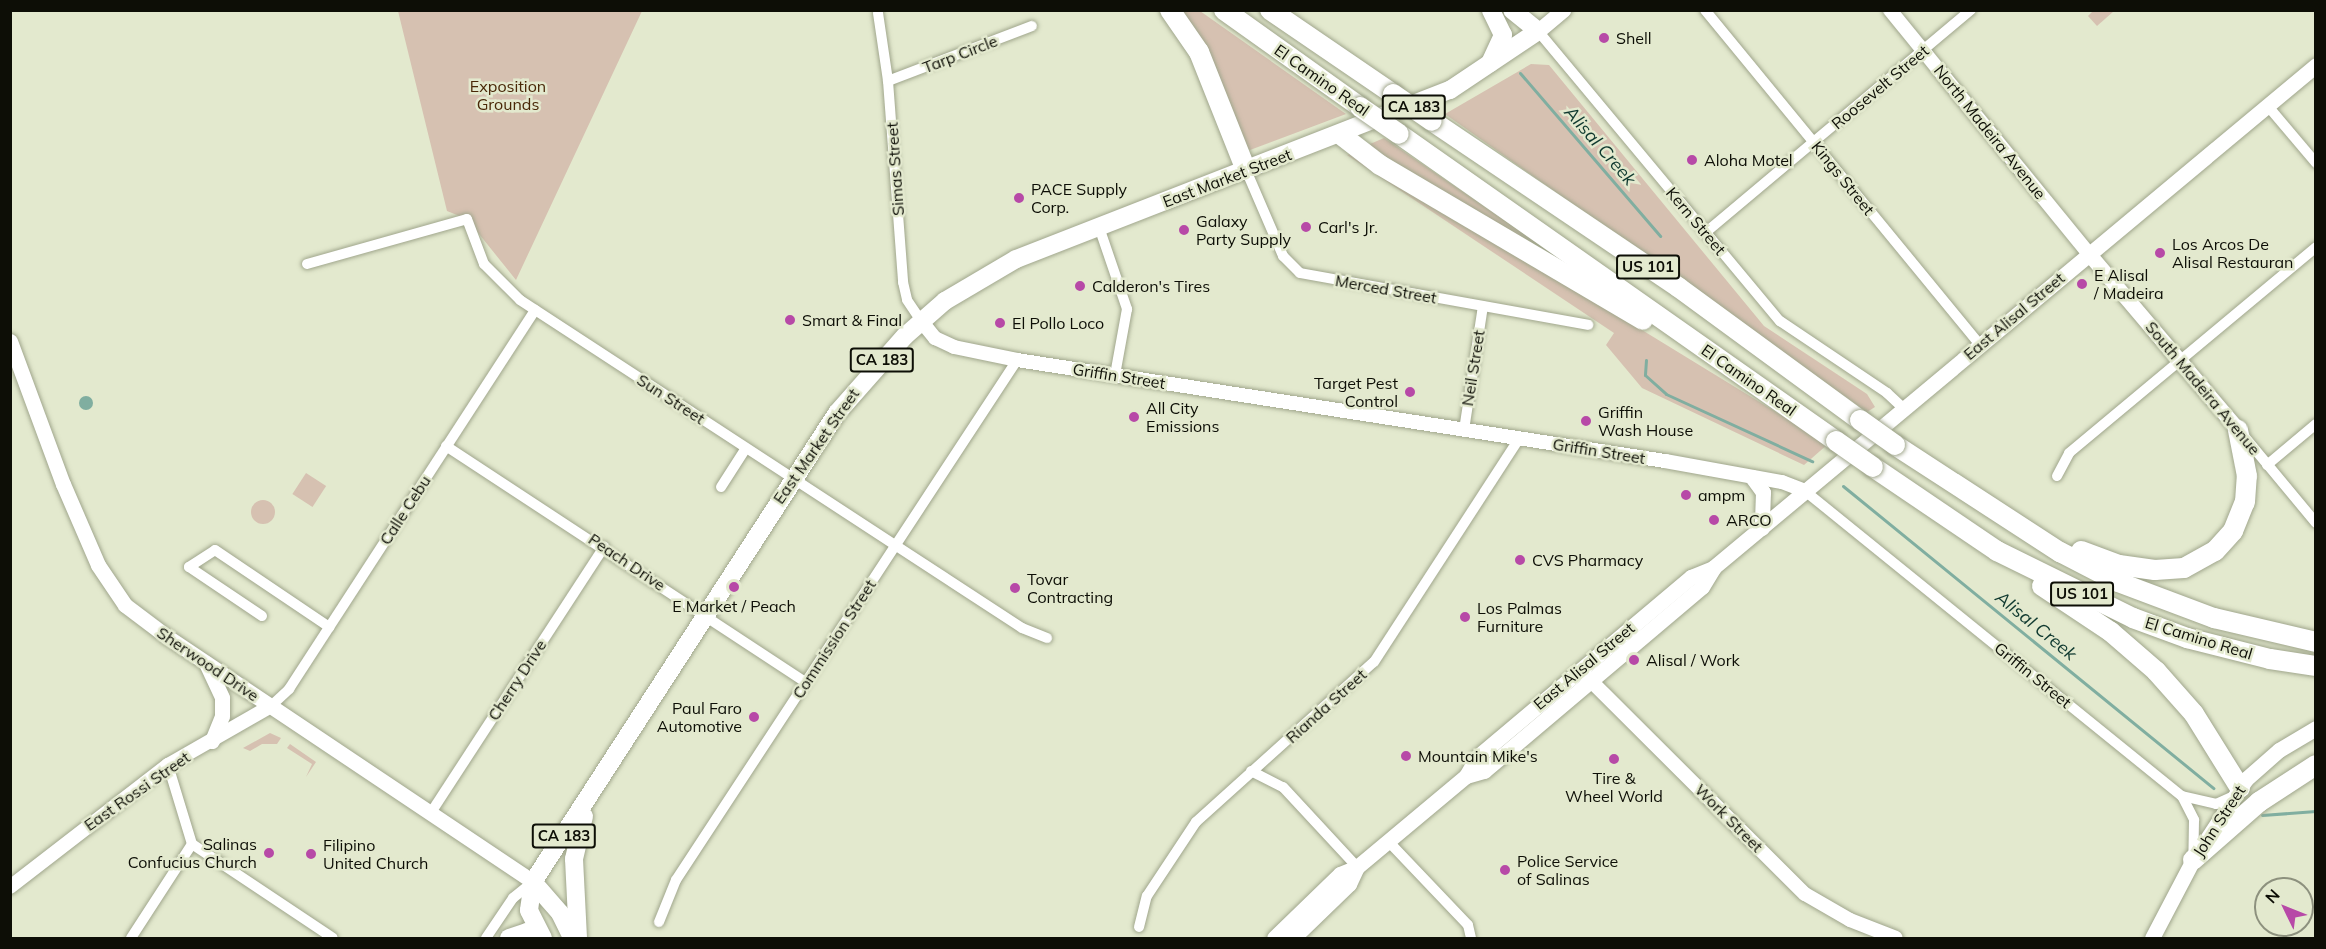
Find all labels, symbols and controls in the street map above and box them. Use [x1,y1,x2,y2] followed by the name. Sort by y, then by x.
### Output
[1616,28,1652,48] place label: Shell
[920,31,1000,77] street label: Tarp Circle
[1597,31,1611,45] marker: Shell
[1271,40,1373,120] street label: El Camino Real
[1828,41,1932,133] street label: Roosevelt Street
[1930,61,2050,203] street label: North Madeira Avenue
[470,76,546,114] park label: Exposition Grounds
[1381,95,1447,119] road number: CA 183
[1560,102,1640,190] water label: Alisal Creek
[882,122,908,216] street label: Simas Street
[1807,137,1879,219] street label: Kings Street
[1160,145,1294,211] street label: East Market Street
[1704,150,1793,170] place label: Aloha Motel
[1685,153,1699,167] marker: Aloha Motel
[1031,179,1127,217] place label: PACE Supply Corp.
[1662,183,1730,259] street label: Kern Street
[1012,191,1026,205] marker: PACE Supply Corp.
[1196,211,1291,249] place label: Galaxy Party Supply
[1318,217,1378,237] place label: Carl's Jr.
[1299,220,1313,234] marker: Carl's Jr.
[1177,223,1191,237] marker: Galaxy Party Supply
[2172,234,2293,272] place label: Los Arcos De Alisal Restauran
[2153,246,2167,260] marker: Los Arcos De Alisal Restauran
[1615,255,1681,279] road number: US 101
[2094,265,2164,303] place label: E Alisal / Madeira
[1960,268,2068,364] street label: East Alisal Street
[1334,271,1438,307] street label: Merced Street
[1092,276,1210,296] place label: Calderon's Tires
[2075,277,2089,291] marker: E Alisal / Madeira
[1073,279,1087,293] marker: Calderon's Tires
[802,310,902,330] place label: Smart & Final
[783,313,797,327] marker: Smart & Final
[1012,313,1104,333] place label: El Pollo Loco
[993,316,1007,330] marker: El Pollo Loco
[2142,317,2264,459] street label: South Madeira Avenue
[1458,329,1488,407] street label: Neil Street
[1698,340,1800,420] street label: El Camino Real
[849,348,915,372] road number: CA 183
[1071,359,1167,393] street label: Griffin Street
[633,370,709,428] street label: Sun Street
[1314,373,1398,411] place label: Target Pest Control
[769,385,863,507] street label: East Market Street
[1403,385,1417,399] marker: Target Pest Control
[1146,398,1219,436] place label: All City Emissions
[1598,402,1693,440] place label: Griffin Wash House
[1127,410,1141,424] marker: All City Emissions
[1579,414,1593,428] marker: Griffin Wash House
[1551,434,1647,468] street label: Griffin Street
[376,472,434,548] street label: Calle Cebu
[1698,485,1745,505] place label: ampm
[1679,488,1693,502] marker: ampm
[1726,510,1772,530] place label: ARCO
[1707,513,1721,527] marker: ARCO
[585,529,669,595] street label: Peach Drive
[1532,550,1643,570] place label: CVS Pharmacy
[1513,553,1527,567] marker: CVS Pharmacy
[1027,569,1113,607] place label: Tovar Contracting
[788,576,880,702] street label: Commission Street
[727,580,741,594] marker: E Market / Peach
[1008,581,1022,595] marker: Tovar Contracting
[2049,582,2115,606] road number: US 101
[1991,587,2081,665] water label: Alisal Creek
[672,596,796,616] place label: E Market / Peach
[1477,598,1562,636] place label: Los Palmas Furniture
[1458,610,1472,624] marker: Los Palmas Furniture
[2143,613,2255,663] street label: El Camino Real
[1530,618,1638,714] street label: East Alisal Street
[153,623,263,705] street label: Sherwood Drive
[484,636,550,724] street label: Cherry Drive
[1991,638,2075,712] street label: Griffin Street
[1646,650,1740,670] place label: Alisal / Work
[1627,653,1641,667] marker: Alisal / Work
[1282,665,1370,747] street label: Rianda Street
[657,698,742,736] place label: Paul Faro Automotive
[747,710,761,724] marker: Paul Faro Automotive
[1418,746,1538,766] place label: Mountain Mike's
[80,747,194,835] street label: East Rossi Street
[1399,749,1413,763] marker: Mountain Mike's
[1607,752,1621,766] marker: Tire & Wheel World
[1565,768,1663,806] place label: Tire & Wheel World
[1691,780,1767,856] street label: Work Street
[2189,782,2249,860] street label: John Street
[531,824,597,848] road number: CA 183
[128,834,257,872] place label: Salinas Confucius Church
[323,835,428,873] place label: Filipino United Church
[262,846,276,860] marker: Salinas Confucius Church
[304,847,318,861] marker: Filipino United Church
[1517,851,1618,889] place label: Police Service of Salinas
[1498,863,1512,877] marker: Police Service of Salinas
[2254,877,2314,937] north arrow
[2261,885,2284,907] text: N

